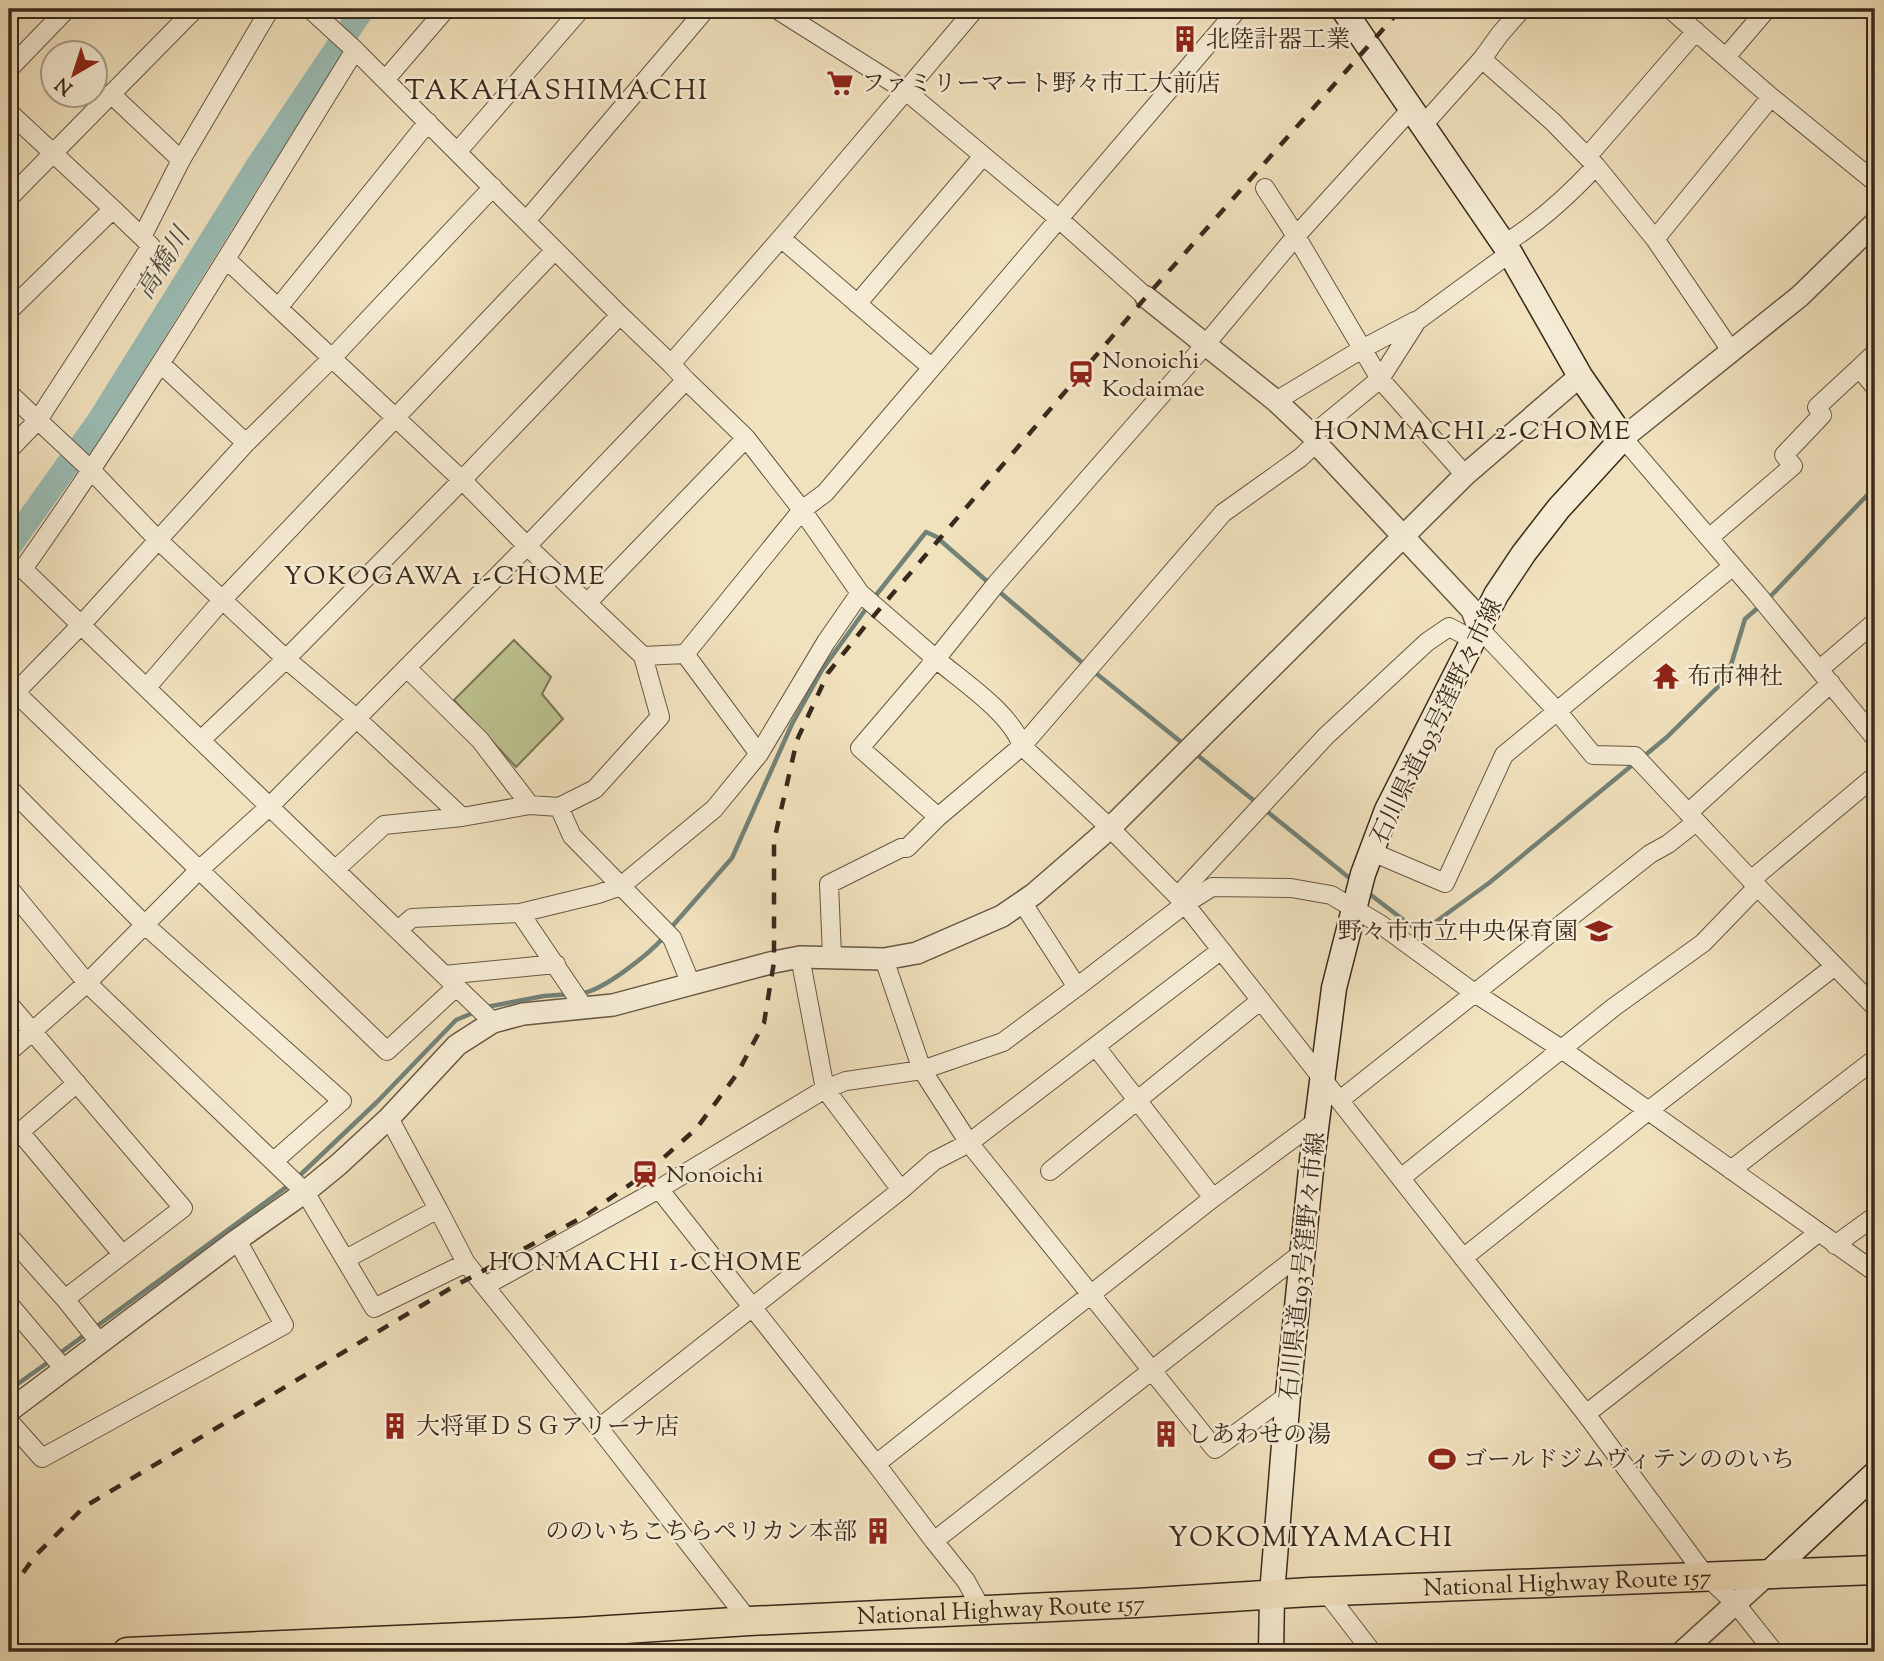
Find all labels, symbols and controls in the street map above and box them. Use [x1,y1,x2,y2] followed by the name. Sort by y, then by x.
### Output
[1170,24,1200,54] building icon: 北陸計器工業
[1206,24,1350,58] place label: 北陸計器工業
[38,38,108,108] north arrow
[825,68,855,98] supermarket icon: ファミリーマート野々市工大前店
[861,68,1221,102] place label: ファミリーマート野々市工大前店
[50,70,79,101] text: N
[405,72,709,112] district label: TAKAHASHIMACHI
[128,219,202,307] water label: 高橋川
[1102,345,1205,407] place label: Nonoichi Kodaimae
[1066,359,1096,389] station icon: Nonoichi Kodaimae
[1314,414,1632,451] district label: HONMACHI 2-CHOME
[284,559,606,596] district label: YOKOGAWA 1-CHOME
[1363,593,1512,850] street label: 石川県道193号窪野々市線
[1651,661,1681,691] temple icon: 布市神社
[1687,661,1783,695] place label: 布市神社
[1338,916,1578,950] place label: 野々市市立中央保育園
[1584,916,1614,946] school or university icon: 野々市市立中央保育園
[1273,1131,1335,1402] street label: 石川県道193号窪野々市線
[630,1159,660,1189] station icon: Nonoichi
[666,1159,764,1193] place label: Nonoichi
[489,1245,803,1282] district label: HONMACHI 1-CHOME
[380,1411,410,1441] building icon: 大将軍ＤＳＧアリーナ店
[416,1411,679,1445] place label: 大将軍ＤＳＧアリーナ店
[1151,1419,1181,1449] building icon: しあわせの湯
[1187,1419,1331,1453] place label: しあわせの湯
[1427,1444,1457,1474] sports icon: ゴールドジムヴィテンののいち
[1463,1444,1795,1478] place label: ゴールドジムヴィテンののいち
[545,1516,857,1550] place label: ののいちこちらペリカン本部
[863,1516,893,1546] building icon: ののいちこちらペリカン本部
[1168,1519,1454,1559] district label: YOKOMIYAMACHI
[1423,1561,1712,1607] street label: National Highway Route 157
[856,1588,1146,1635] street label: National Highway Route 157

